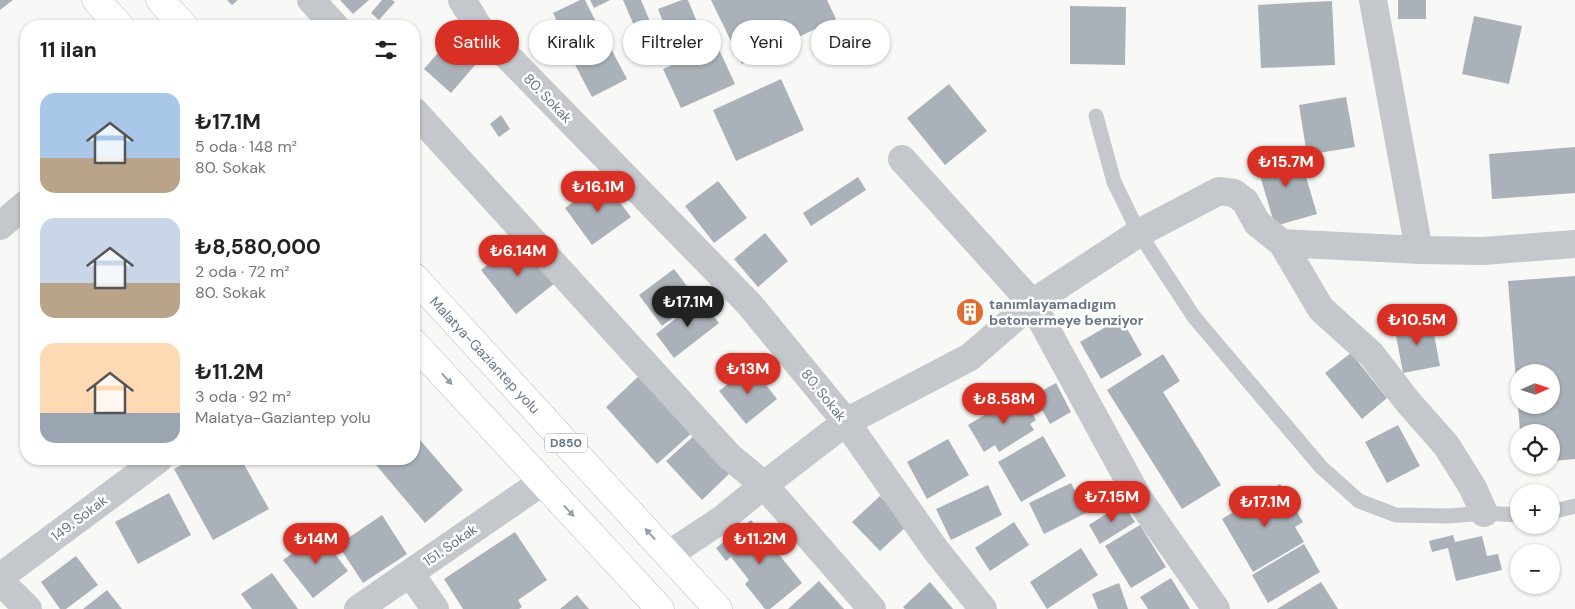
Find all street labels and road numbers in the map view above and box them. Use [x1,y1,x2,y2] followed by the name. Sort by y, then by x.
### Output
[520,69,576,127] street label: 80. Sokak
[426,293,544,417] street label: Malatya-Gaziantep yolu
[797,365,851,425] street label: 80. Sokak
[545,433,587,452] road number: D850
[47,491,111,545] street label: 149. Sokak
[419,520,481,570] street label: 151. Sokak

